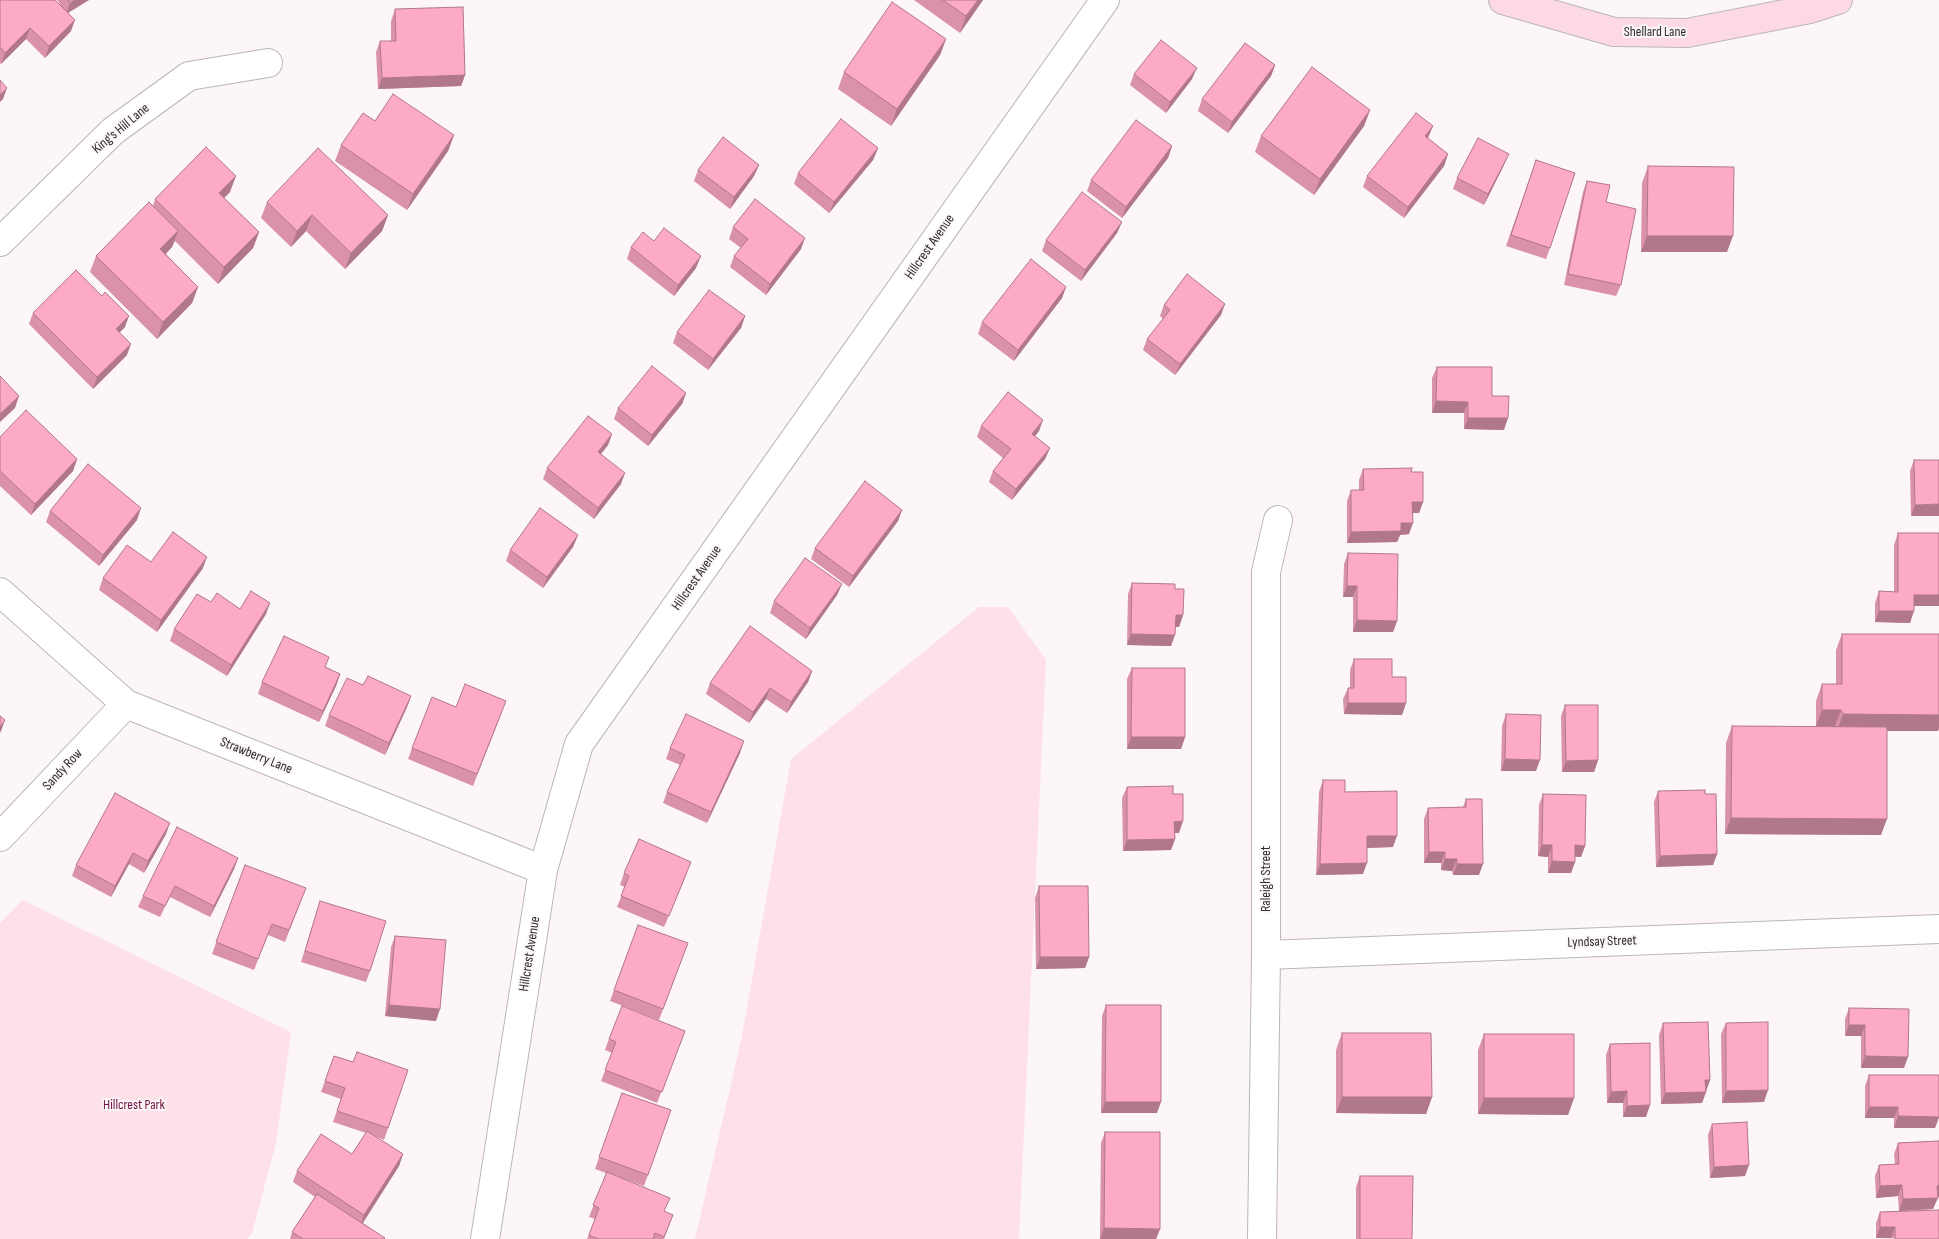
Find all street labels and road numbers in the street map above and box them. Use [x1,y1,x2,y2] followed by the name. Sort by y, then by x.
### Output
[1624,24,1686,40] street label: Shellard Lane
[89,100,153,158] street label: King's Hill Lane
[901,211,959,283] street label: Hillcrest Avenue
[668,542,726,614] street label: Hillcrest Avenue
[217,734,295,778] street label: Strawberry Lane
[40,746,86,794] street label: Sandy Row
[1258,846,1274,912] street label: Raleigh Street
[516,915,544,993] street label: Hillcrest Avenue
[1567,932,1637,952] street label: Lyndsay Street

